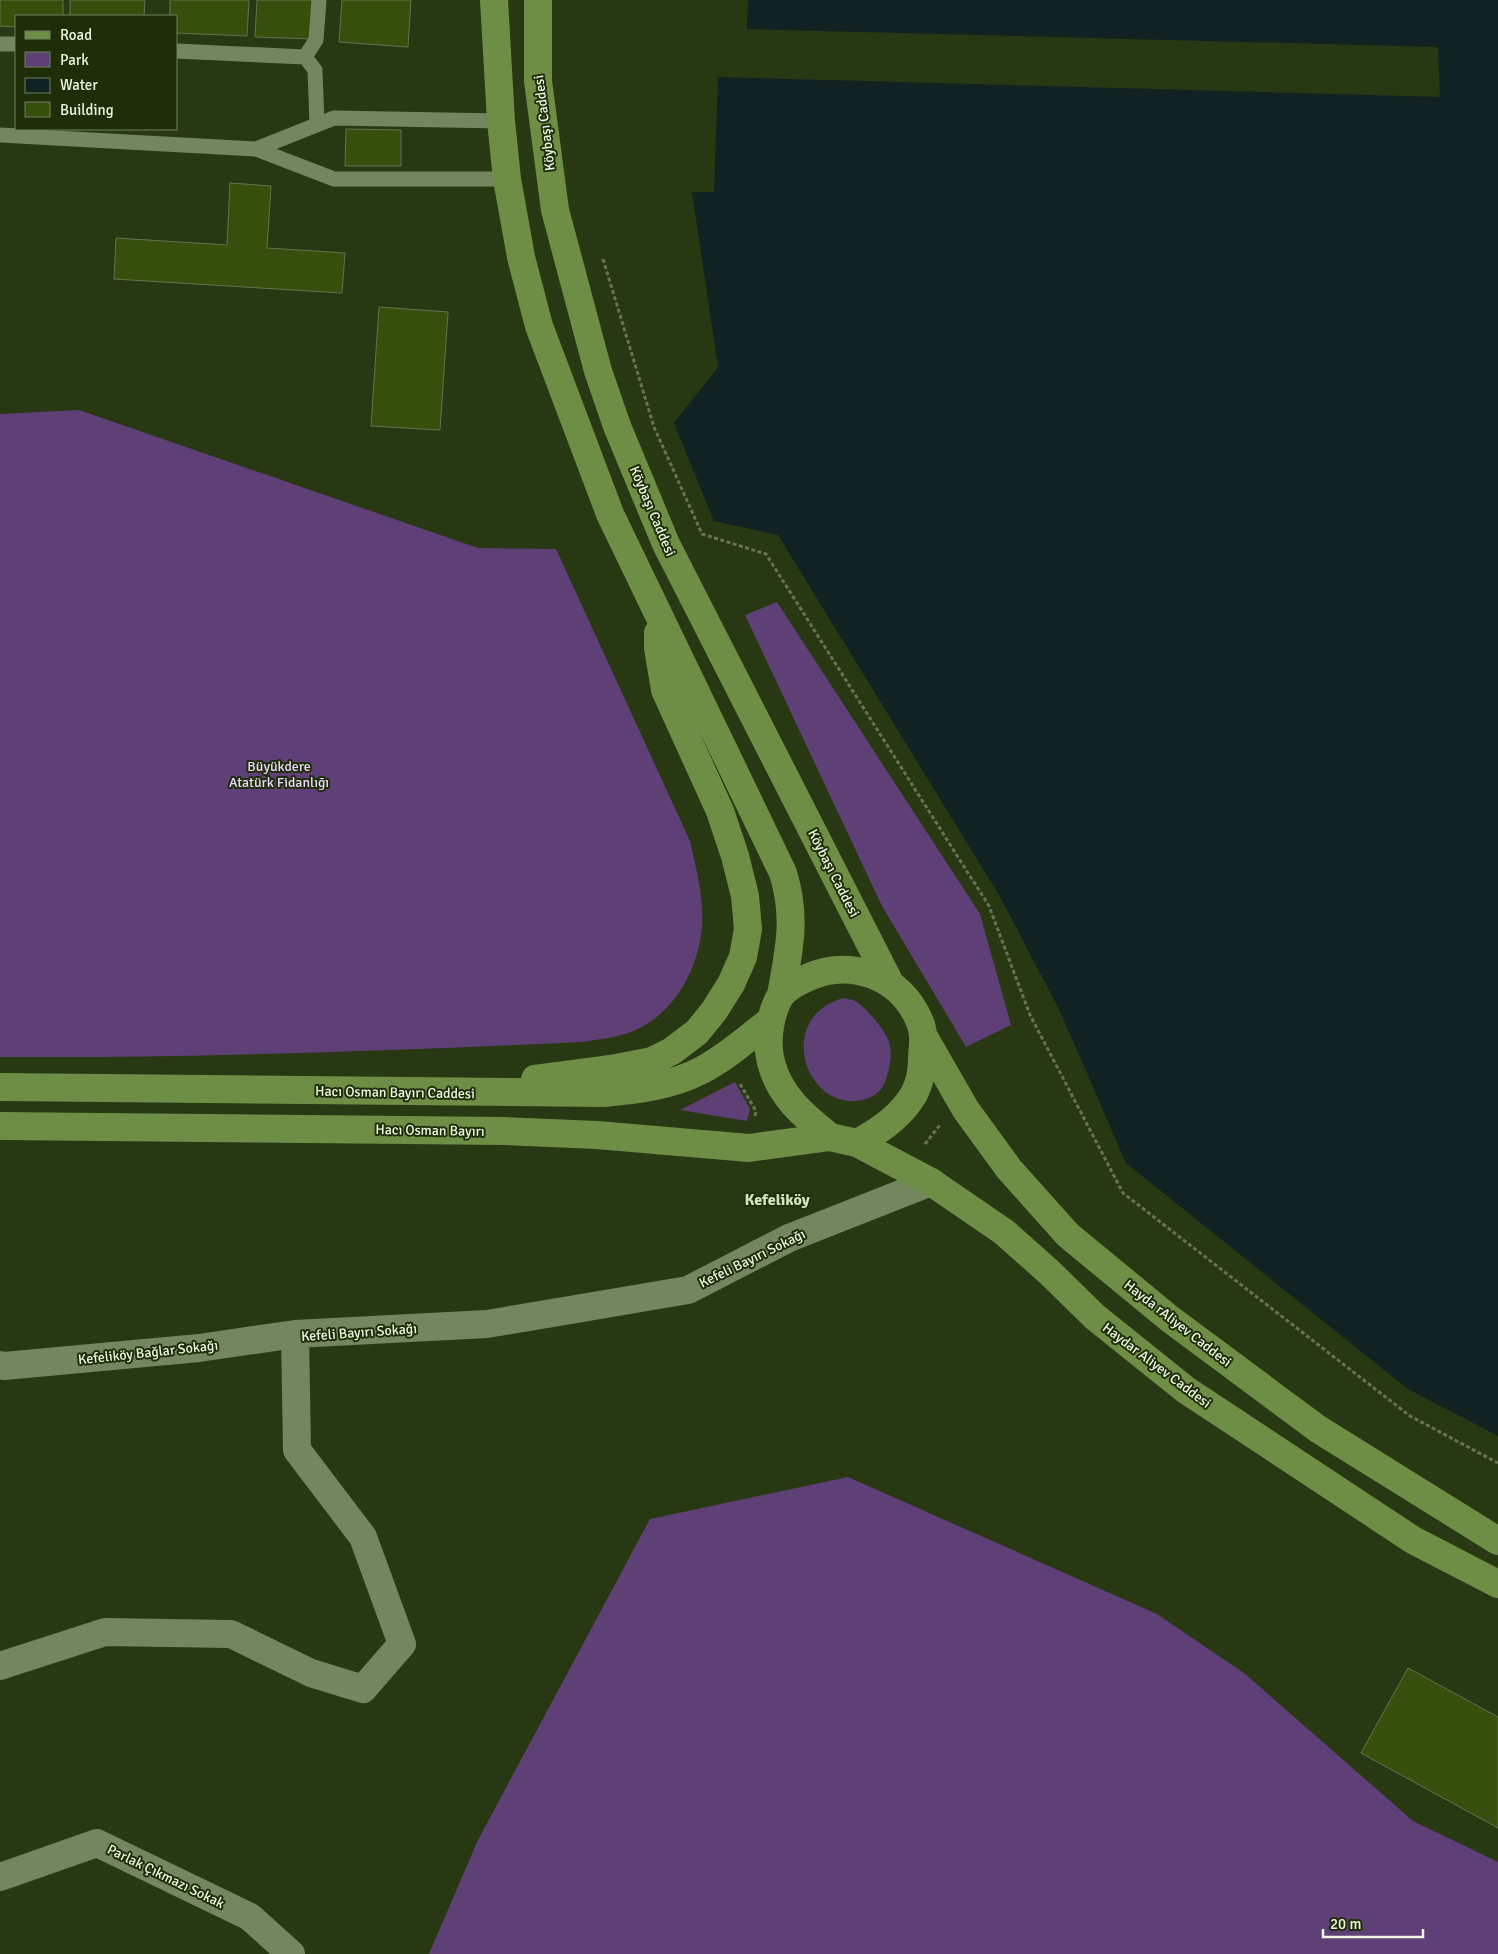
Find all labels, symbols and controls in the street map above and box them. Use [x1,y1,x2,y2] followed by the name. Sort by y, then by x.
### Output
[15,15,178,130] legend
[60,26,92,44] text: Road
[60,51,89,69] text: Park
[530,74,559,172] street label: Köybaşı Caddesi
[60,76,98,94] text: Water
[60,101,114,119] text: Building
[626,463,679,559] street label: Köybaşı Caddesi
[229,758,329,791] park label: Büyükdere Atatürk Fidanlığı
[804,826,863,920] street label: Köybaşı Caddesi
[315,1083,475,1102] street label: Hacı Osman Bayırı Caddesi
[375,1121,485,1140] street label: Hacı Osman Bayırı
[744,1190,810,1210] district label: Kefeliköy
[696,1225,808,1292] street label: Kefeli Bayırı Sokağı
[1121,1276,1235,1371] street label: Hayda rAliyev Caddesi
[1099,1319,1214,1412] street label: Haydar Aliyev Caddesi
[301,1320,418,1345] street label: Kefeli Bayırı Sokağı
[77,1337,219,1368] street label: Kefeliköy Bağlar Sokağı
[105,1841,227,1912] street label: Parlak Çıkmazı Sokak
[1323,1906,1423,1938] scale bar
[1330,1915,1361,1933] text: 20 m

